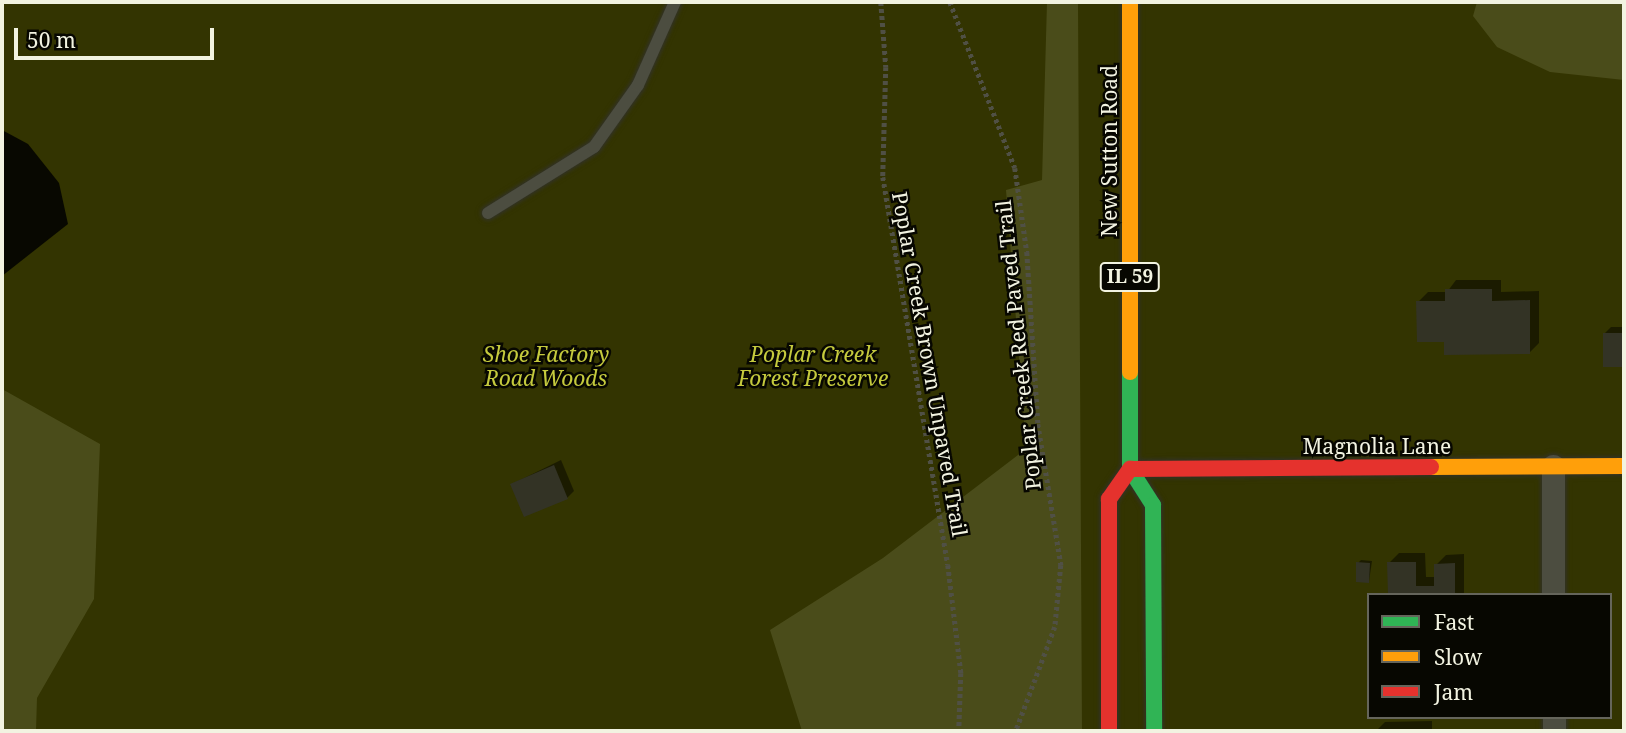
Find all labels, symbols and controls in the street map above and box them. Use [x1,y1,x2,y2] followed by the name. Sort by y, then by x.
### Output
[18,14,217,58] scale bar
[27,26,76,54] text: 50 m
[1096,65,1122,237] street label: New Sutton Road
[887,190,973,538] street label: Poplar Creek Brown Unpaved Trail
[990,199,1046,491] street label: Poplar Creek Red Paved Trail
[1098,262,1162,292] road number: IL 59
[483,341,609,391] park label: Shoe Factory Road Woods
[738,341,888,391] park label: Poplar Creek Forest Preserve
[1303,433,1451,459] street label: Magnolia Lane
[1367,593,1612,719] legend
[1434,608,1474,636] text: Fast
[1434,643,1482,671] text: Slow
[1434,678,1473,706] text: Jam

